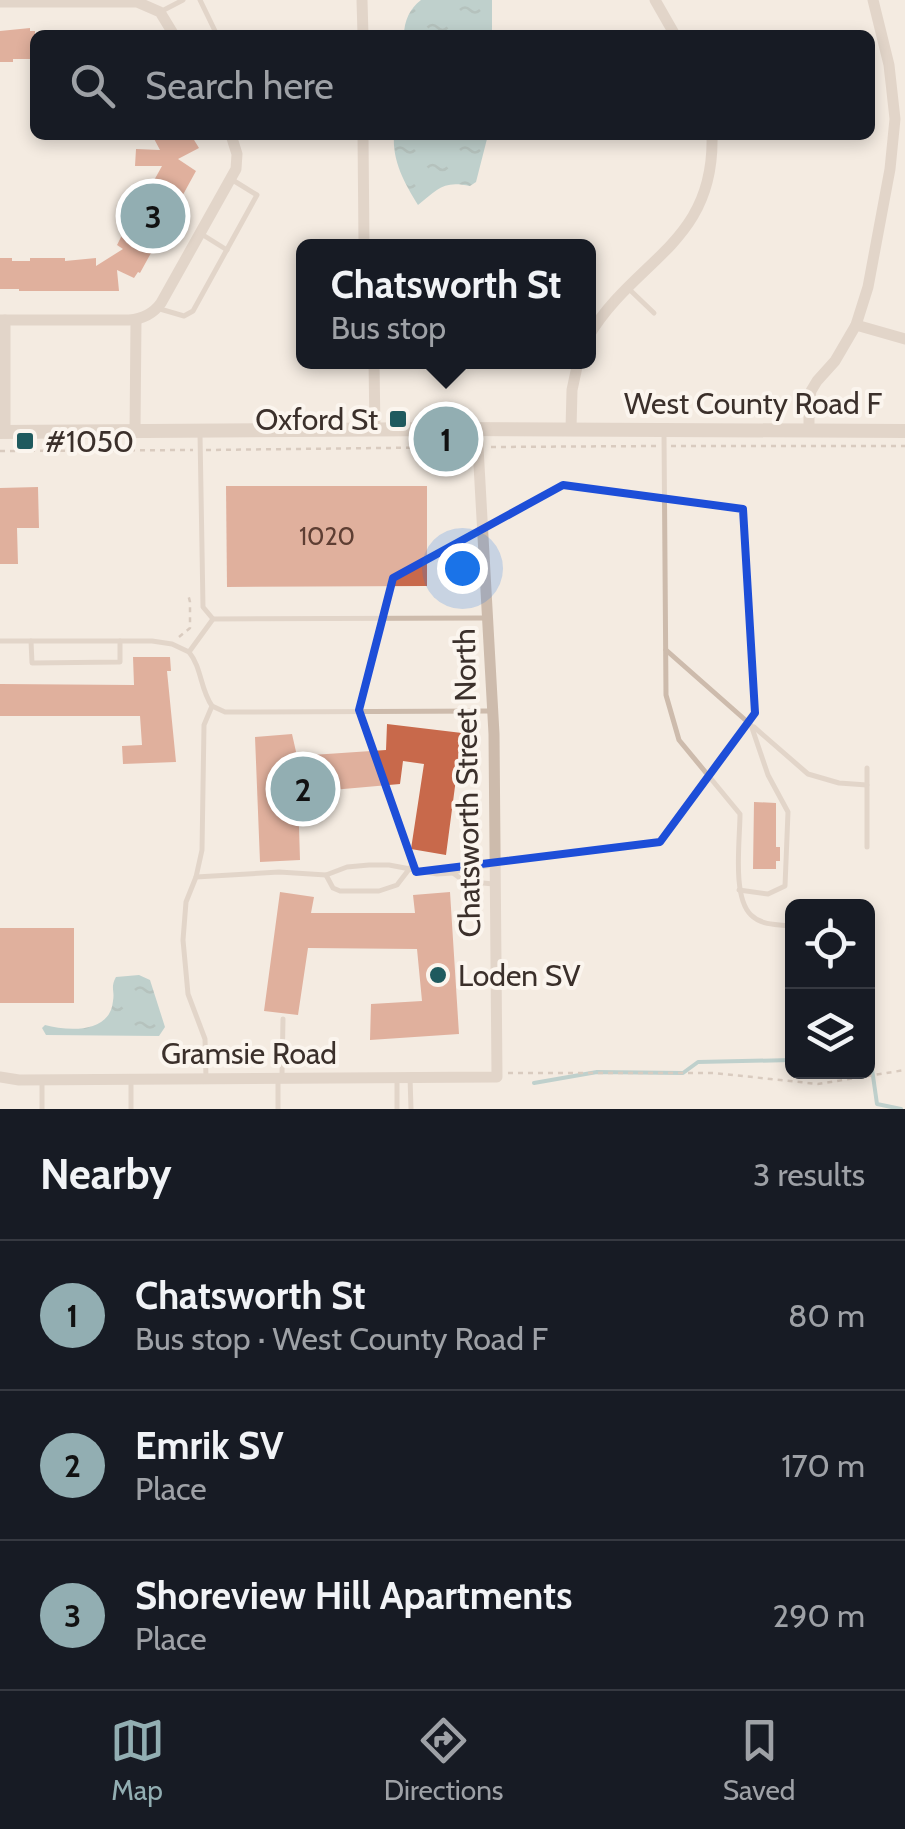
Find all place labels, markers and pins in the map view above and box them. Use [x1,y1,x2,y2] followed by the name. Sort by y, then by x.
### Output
[120,178,186,254] pin: 3
[255,401,378,438] place label: Oxford St
[414,402,478,476] pin: 1
[387,408,409,430] marker: Oxford St
[45,423,134,460] place label: #1050
[14,430,36,452] marker: #1050
[270,752,336,826] pin: 2
[458,957,581,994] place label: Loden SV
[427,964,449,986] marker: Loden SV

